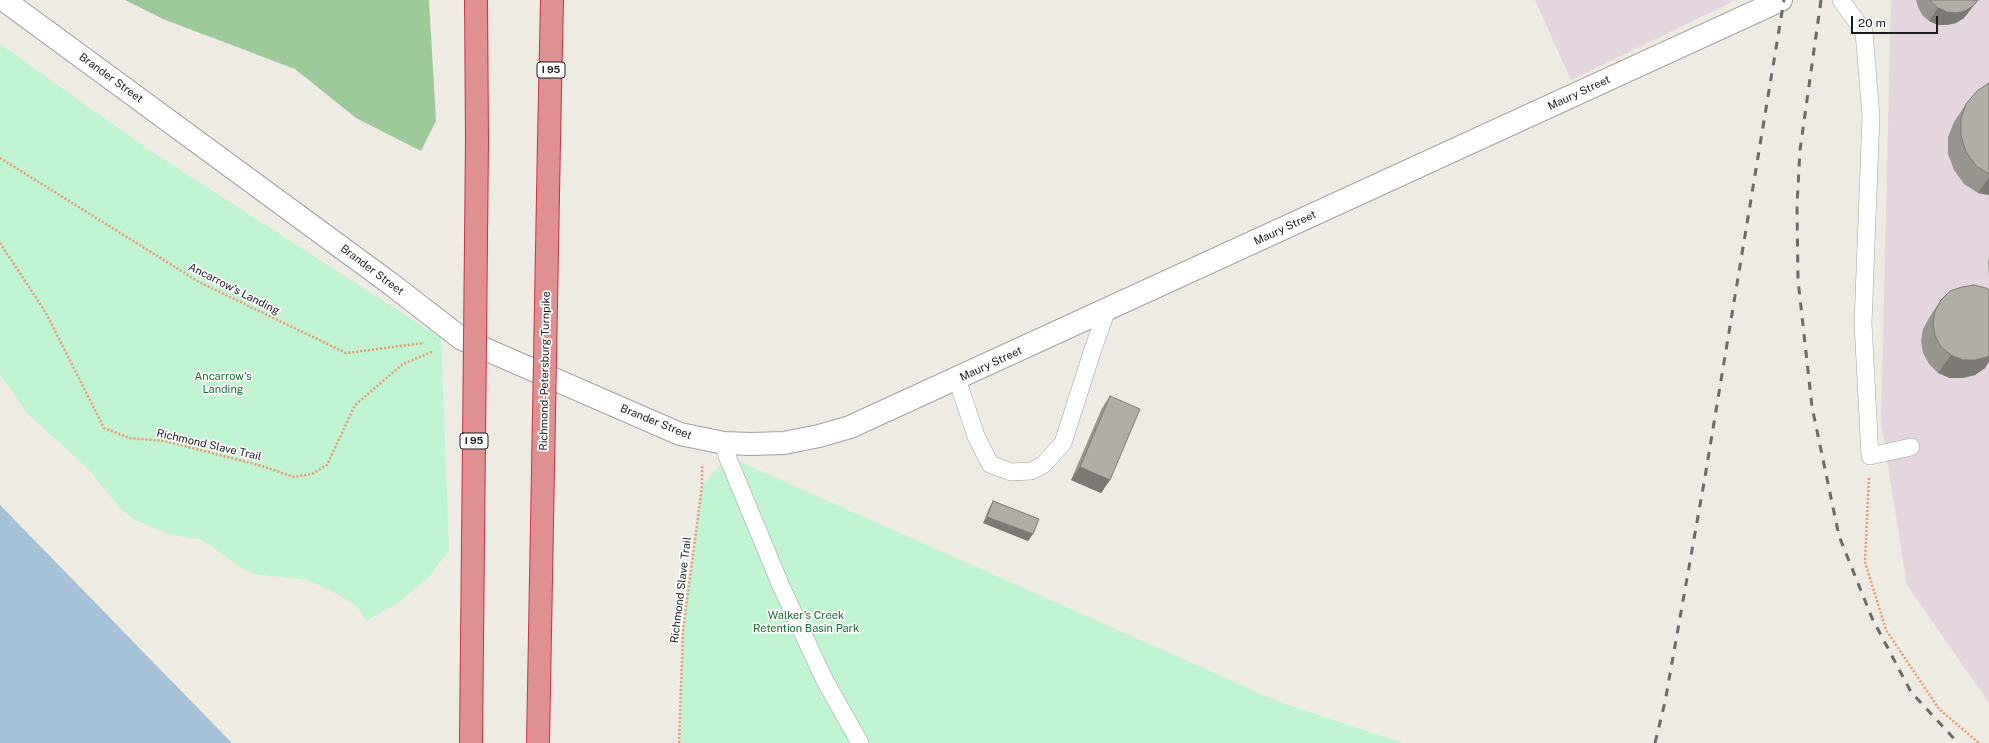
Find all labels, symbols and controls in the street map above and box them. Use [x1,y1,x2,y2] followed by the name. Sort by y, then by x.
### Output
[1853,8,1940,34] scale bar
[1858,16,1886,30] text: 20 m
[76,50,146,106] street label: Brander Street
[537,62,565,78] road number: I 95
[1546,73,1612,113] street label: Maury Street
[1252,208,1318,248] street label: Maury Street
[338,242,406,298] street label: Brander Street
[186,260,282,318] street label: Ancarrow’s Landing
[537,291,553,451] street label: Richmond-Petersburg Turnpike
[958,344,1024,384] street label: Maury Street
[195,370,251,396] park label: Ancarrow's Landing
[618,402,694,442] street label: Brander Street
[155,427,263,463] street label: Richmond Slave Trail
[460,433,488,449] road number: I 95
[668,536,694,644] street label: Richmond Slave Trail
[753,609,859,635] park label: Walker's Creek Retention Basin Park

